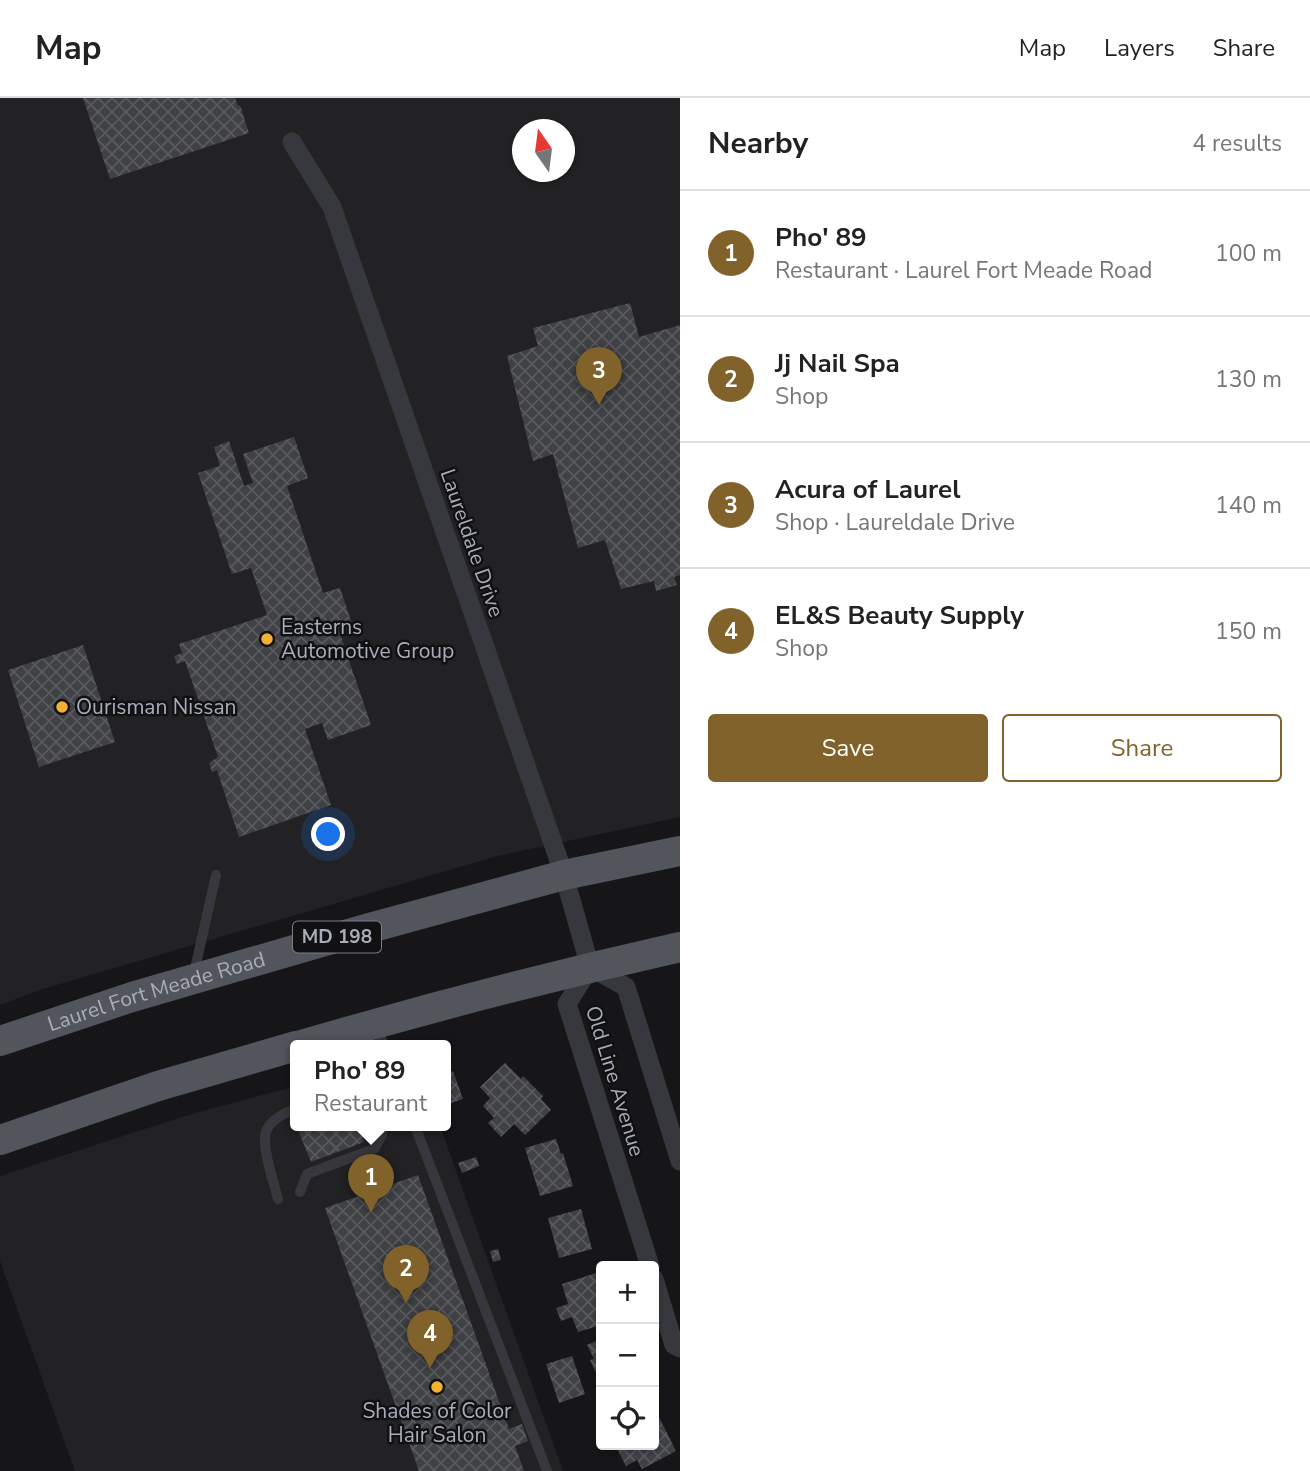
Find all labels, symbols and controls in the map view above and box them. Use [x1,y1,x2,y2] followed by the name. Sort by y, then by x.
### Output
[35,26,102,71] text: Map
[1019,32,1066,64] text: Map
[1104,32,1175,64] text: Layers
[1213,32,1275,64] text: Share
[512,119,575,182] north arrow
[708,123,808,164] text: Nearby
[1192,128,1282,159] text: 4 results
[775,220,867,255] text: Pho' 89
[724,238,738,269] text: 1
[1215,238,1282,269] text: 100 m
[775,255,1152,286] text: Restaurant · Laurel Fort Meade Road
[775,346,900,381] text: Jj Nail Spa
[576,347,622,405] pin: 3
[724,364,738,395] text: 2
[1215,364,1282,395] text: 130 m
[775,381,828,412] text: Shop
[434,465,510,621] street label: Laureldale Drive
[775,472,960,507] text: Acura of Laurel
[724,490,738,521] text: 3
[1215,490,1282,521] text: 140 m
[775,507,1015,538] text: Shop · Laureldale Drive
[775,598,1024,633] text: EL&S Beauty Supply
[281,613,454,665] place label: Easterns Automotive Group
[724,616,738,647] text: 4
[1215,616,1282,647] text: 150 m
[259,631,275,647] marker: Easterns Automotive Group
[775,633,828,664] text: Shop
[76,693,236,721] place label: Ourisman Nissan
[54,699,70,715] marker: Ourisman Nissan
[708,714,988,782] button: Save
[1002,714,1282,782] button: Share
[311,817,345,851] your location
[293,922,381,952] road number: MD 198
[44,945,268,1038] street label: Laurel Fort Meade Road
[579,1002,651,1160] street label: Old Line Avenue
[290,1040,451,1131] popup
[314,1053,406,1088] text: Pho' 89
[314,1088,427,1119] text: Restaurant
[348,1154,394,1212] pin: 1
[383,1245,429,1303] pin: 2
[596,1261,659,1450] map controls
[596,1261,659,1324] button: +
[407,1310,453,1368] pin: 4
[596,1324,659,1387] button: −
[429,1379,445,1395] marker: Shades of Color Hair Salon
[596,1387,659,1450] button: locate
[362,1397,512,1449] place label: Shades of Color Hair Salon

